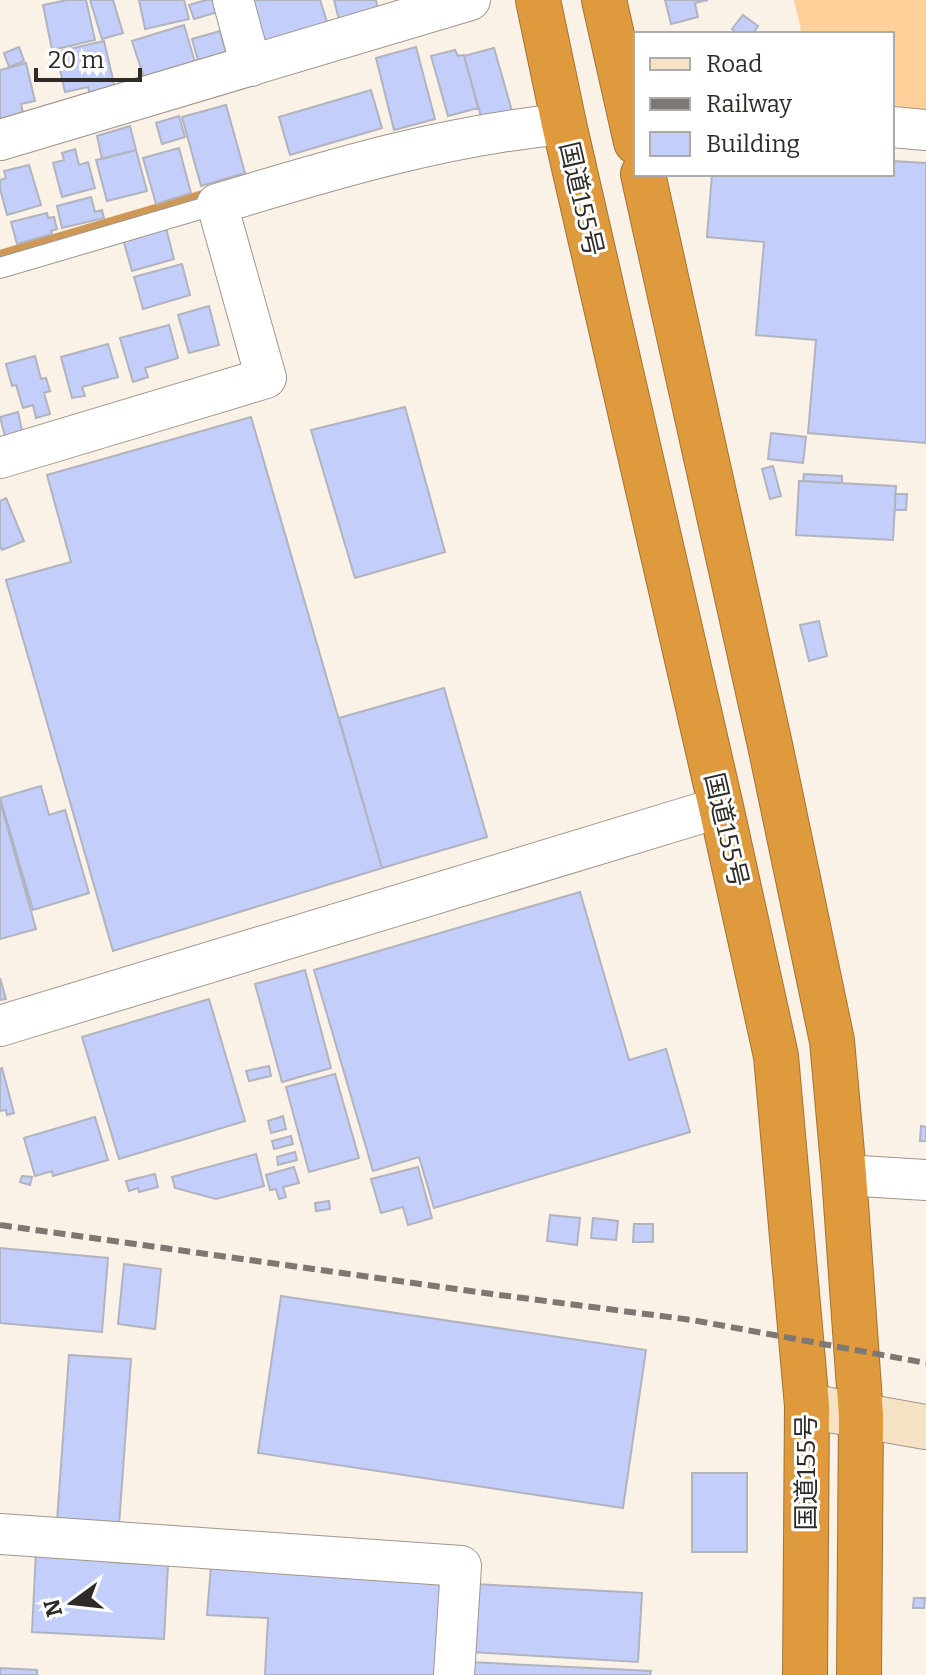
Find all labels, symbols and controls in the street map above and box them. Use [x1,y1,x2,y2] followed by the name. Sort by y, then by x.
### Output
[36,32,140,82] scale bar
[634,32,894,176] legend
[48,46,104,74] text: 20 m
[706,50,762,78] text: Road
[706,90,792,118] text: Railway
[706,130,800,158] text: Building
[553,139,609,259] street label: 国道155号
[698,770,754,890] street label: 国道155号
[791,1414,822,1530] street label: 国道155号
[32,1563,112,1643] north arrow
[38,1596,68,1620] text: N

